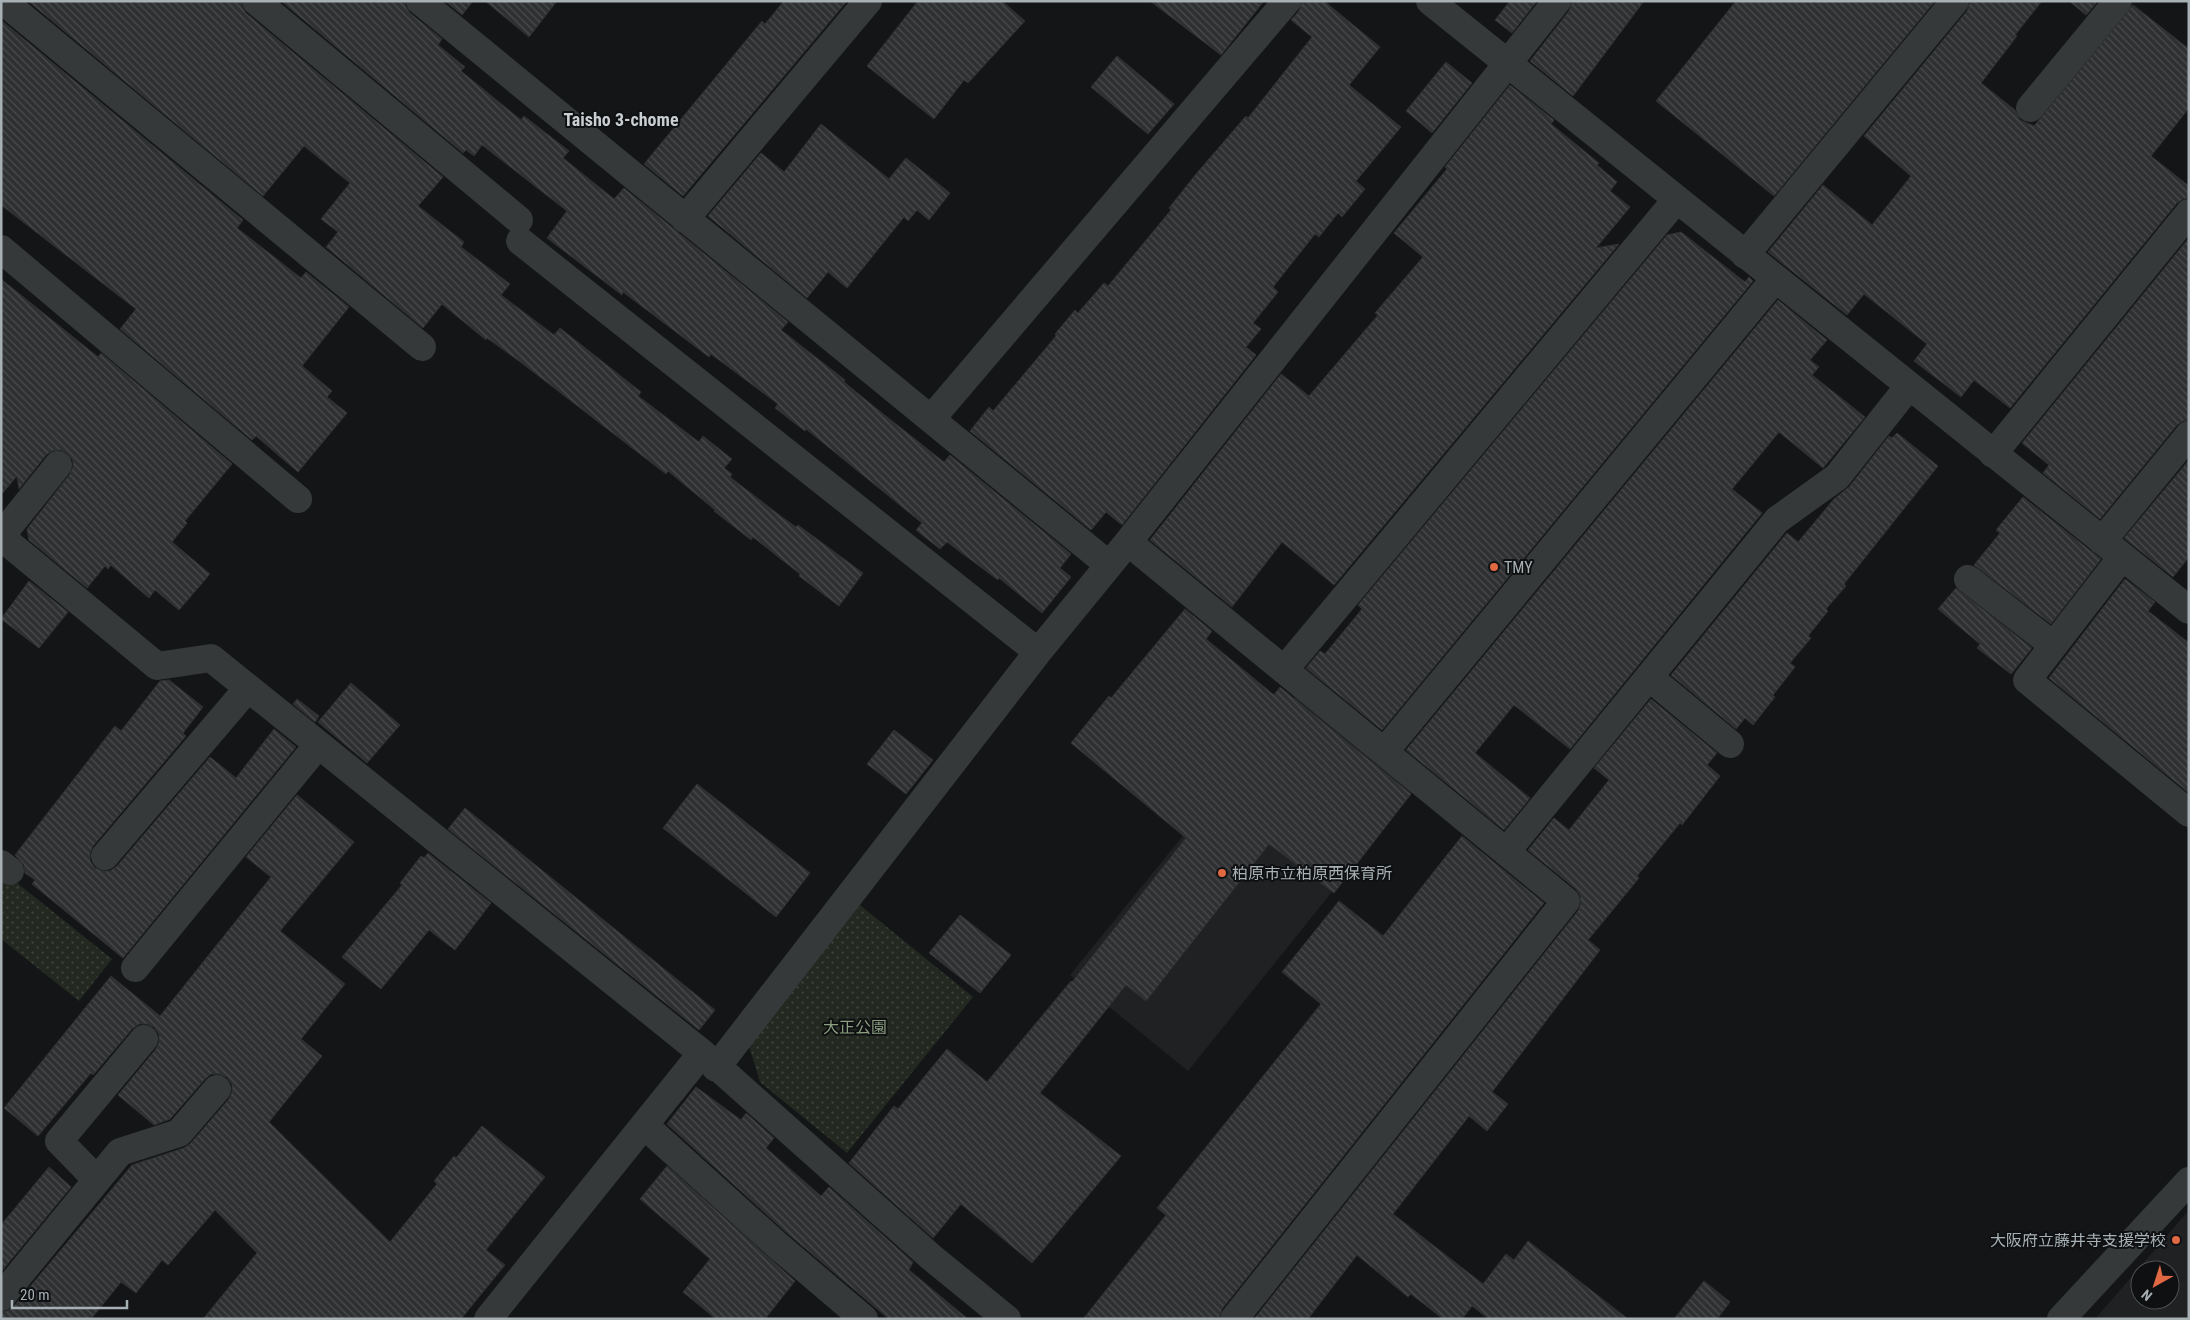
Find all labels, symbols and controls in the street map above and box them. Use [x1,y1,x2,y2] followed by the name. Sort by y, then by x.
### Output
[563,109,679,130] district label: Taisho 3-chome
[1504,558,1533,577] place label: TMY
[1488,561,1500,573] marker: TMY
[1232,864,1392,883] place label: 柏原市立柏原西保育所
[1216,867,1228,879] marker: 柏原市立柏原西保育所
[823,1018,887,1037] park label: 大正公園
[1990,1231,2166,1250] place label: 大阪府立藤井寺支援学校
[2170,1234,2182,1246] marker: 大阪府立藤井寺支援学校
[2130,1260,2180,1310] north arrow
[12,1278,128,1310] scale bar
[20,1286,50,1304] text: 20 m
[2138,1286,2155,1304] text: N

